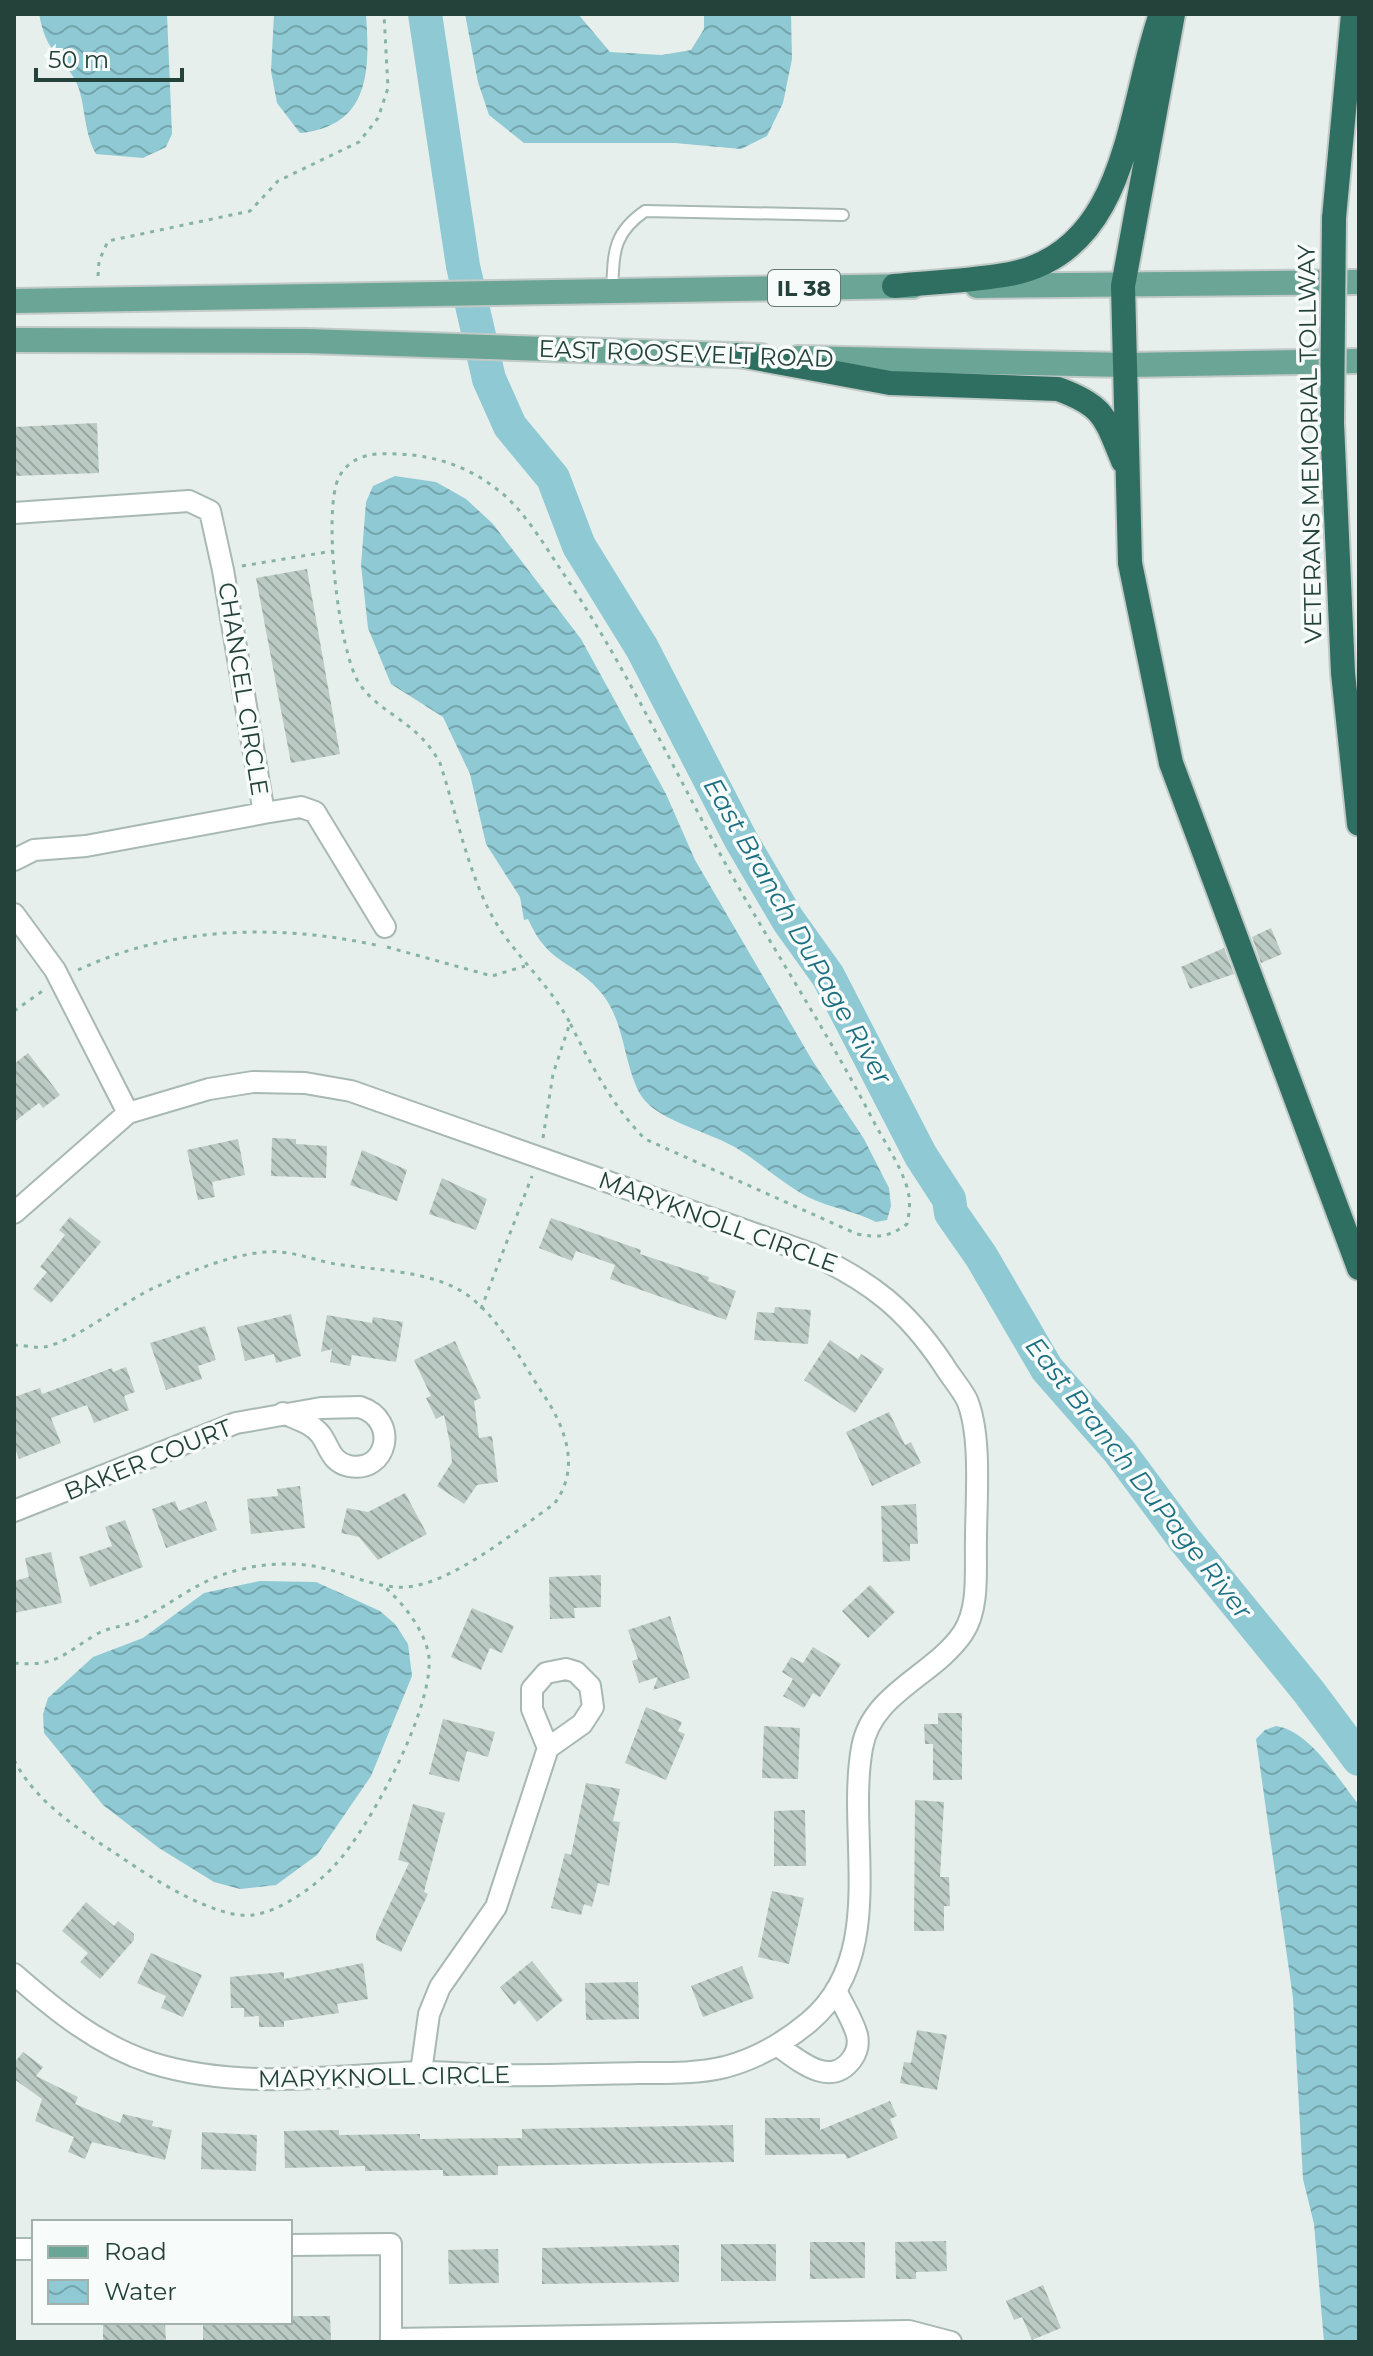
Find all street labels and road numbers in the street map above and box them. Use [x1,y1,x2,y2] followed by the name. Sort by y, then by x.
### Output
[1292,243,1327,644] street label: VETERANS MEMORIAL TOLLWAY
[768,270,840,306] road number: IL 38
[538,334,834,373] street label: EAST ROOSEVELT ROAD
[212,580,275,798] street label: CHANCEL CIRCLE
[595,1165,842,1278] street label: MARYKNOLL CIRCLE
[60,1413,236,1506] street label: BAKER COURT
[258,2060,510,2093] street label: MARYKNOLL CIRCLE

